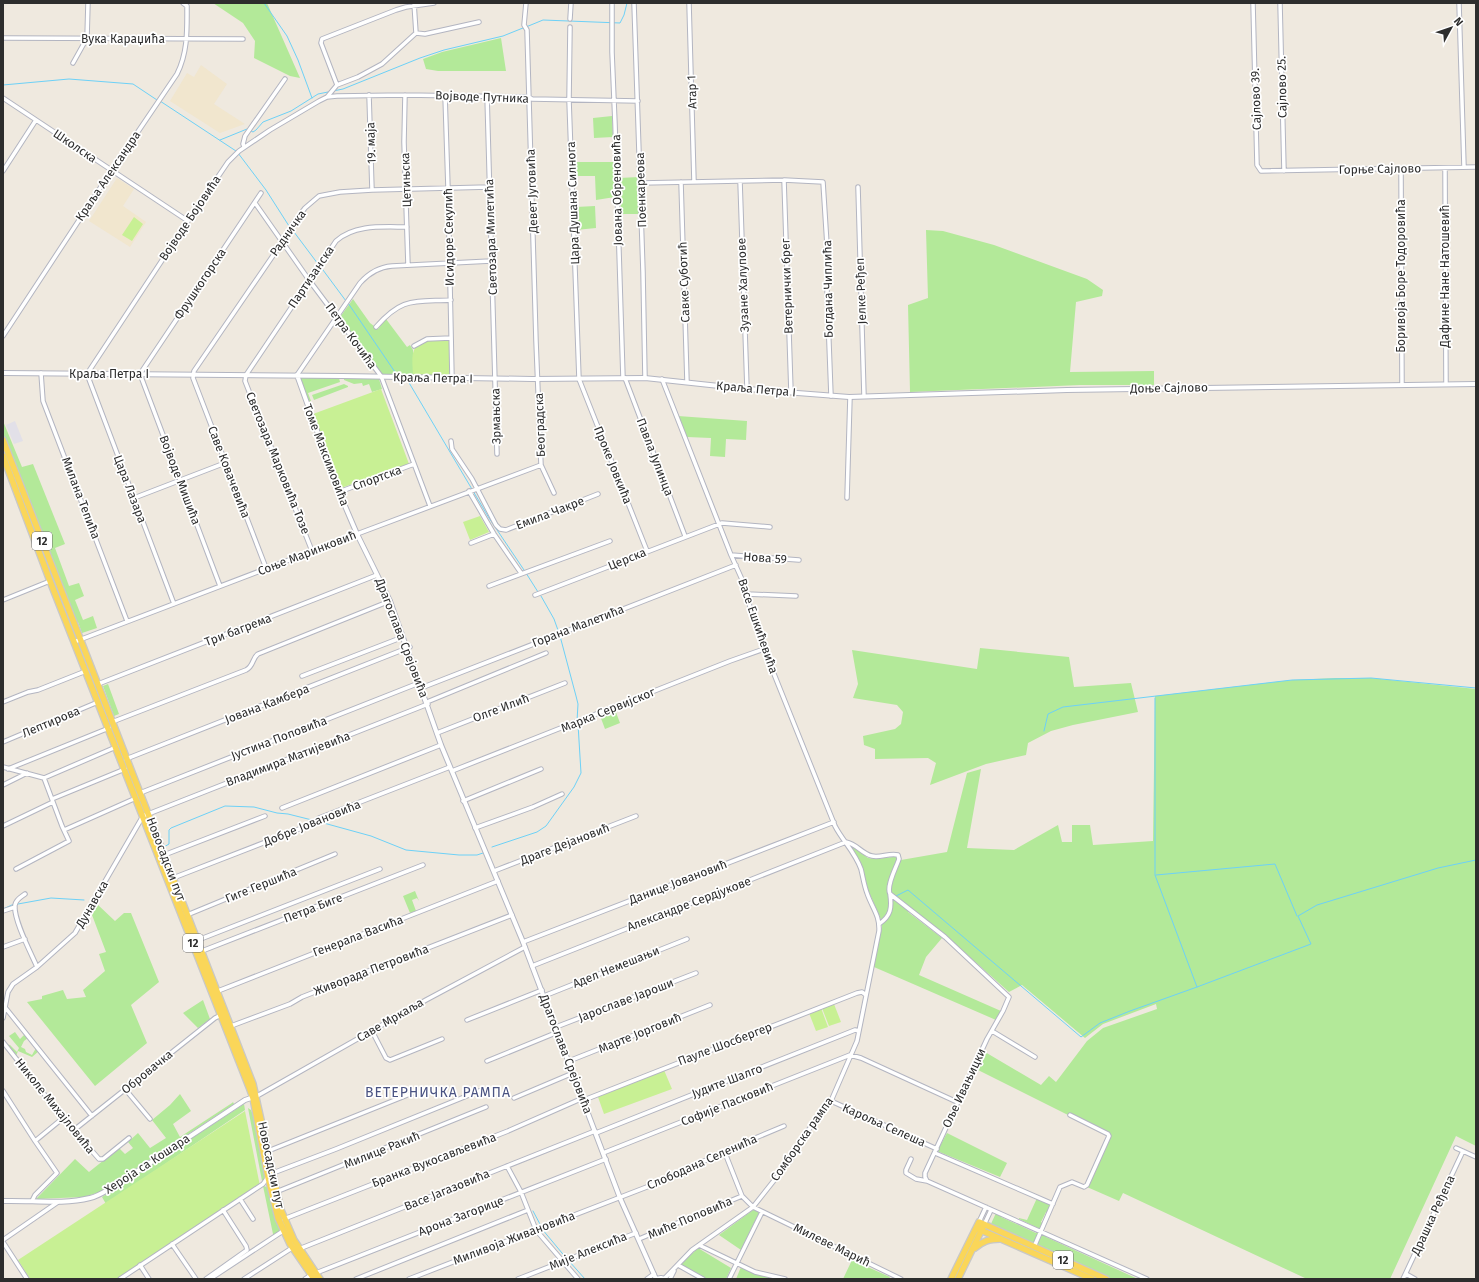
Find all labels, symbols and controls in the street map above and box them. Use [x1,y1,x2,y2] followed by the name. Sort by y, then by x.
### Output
[1431,8,1471,48] north arrow
[1451,15,1466,29] text: N
[81,32,165,46] street label: Вука Караџића
[1274,56,1290,118] street label: Сајлово 25.
[1248,68,1264,130] street label: Сајлово 39.
[684,75,700,109] street label: Атар 1
[435,88,529,106] street label: Војводе Путника
[363,122,379,164] street label: 19. маја
[51,126,99,166] street label: Школска
[73,128,143,224] street label: Краља Александра
[609,134,625,246] street label: Јована Обреновића
[564,141,582,265] street label: Цара Душана Силнога
[524,149,541,234] street label: Девет Југовића
[398,152,414,208] street label: Цетињска
[633,152,649,228] street label: Поенкареова
[1339,161,1421,177] street label: Горње Сајлово
[156,173,224,263] street label: Војводе Бојовића
[482,179,500,295] street label: Светозара Милетића
[441,188,457,286] street label: Исидоре Секулић
[1394,199,1408,353] street label: Боривоја Боре Тодоровића
[1438,205,1452,348] street label: Дафине Нане Натошевић
[267,207,309,259] street label: Радничка
[778,237,796,334] street label: Ветернички брег
[734,238,752,332] street label: Зузане Халупове
[820,240,836,338] street label: Богдана Чиплића
[676,241,692,323] street label: Савке Суботић
[285,243,337,311] street label: Партизанска
[171,246,229,322] street label: Фрушкогорска
[853,257,869,325] street label: Јелке Ређеп
[322,300,380,372] street label: Петра Кочића
[69,367,149,381] street label: Краља Петра I
[393,370,473,386] street label: Краља Петра I
[716,379,796,399] street label: Краља Петра I
[1129,380,1208,396] street label: Доње Сајлово
[489,388,503,444] street label: Зрмањска
[243,390,313,536] street label: Светозара Марковића Тозе
[532,393,548,457] street label: Београдска
[300,402,352,508] street label: Томе Максимовића
[634,416,676,498] street label: Павла Јулинца
[205,424,253,520] street label: Саве Ковачевића
[591,424,635,506] street label: Проке Јовкића
[157,433,203,527] street label: Војводе Мишића
[111,453,149,525] street label: Цара Лазара
[59,455,103,541] street label: Милана Тепића
[351,463,403,493] street label: Спортска
[514,494,586,532] street label: Емила Чакре
[256,528,358,578] street label: Соње Маринковић
[32,532,52,550] road number: 12
[606,545,648,573] street label: Церска
[743,549,787,567] street label: Нова 59
[372,575,431,700] street label: Драгослава Срејовића
[735,577,781,675] street label: Васе Ешкићевића
[530,602,626,650] street label: Горана Малетића
[203,611,273,649] street label: Три багрема
[223,681,311,727] street label: Јована Камбера
[559,684,658,735] street label: Марка Сервијског
[471,691,531,725] street label: Олге Илић
[20,704,82,740] street label: Лептирова
[229,713,329,763] street label: Јустина Поповића
[224,729,352,789] street label: Владимира Матијевића
[260,797,363,849] street label: Добре Јовановића
[144,815,189,903] street label: Новосадски пут
[517,821,612,868] street label: Драге Дејановић
[626,857,729,908] street label: Данице Јовановић
[223,864,299,906] street label: Гиге Гершића
[625,874,753,934] street label: Александре Сердјукове
[72,878,111,931] street label: Дунавска
[282,890,344,926] street label: Петра Биге
[311,912,405,960] street label: Генерала Васића
[183,934,203,952] road number: 12
[311,942,431,998] street label: Живорада Петровића
[571,943,661,991] street label: Адел Немешањи
[576,975,676,1025] street label: Јарославе Јароши
[536,991,595,1116] street label: Драгослава Срејовића
[354,995,426,1045] street label: Саве Мркаља
[596,1010,684,1056] street label: Марте Јорговић
[676,1020,774,1068] street label: Пауле Шосбергер
[939,1046,989,1130] street label: Оље Ивањицки
[119,1047,175,1097] street label: Обровачка
[12,1056,98,1156] street label: Николе Михајловића
[690,1061,764,1101] street label: Јудите Шалго
[679,1079,775,1129] street label: Софије Пасковић
[365,1084,511,1101] district label: ВЕТЕРНИЧКА РАМПА
[768,1094,836,1184] street label: Сомборска рампа
[840,1100,928,1150] street label: Кароља Селеша
[255,1120,287,1210] street label: Новосадски пут
[342,1128,422,1172] street label: Милице Ракић
[370,1130,498,1190] street label: Бранка Вукосављевића
[102,1131,192,1197] street label: Хероја са Кошара
[645,1131,759,1193] street label: Слободана Селенића
[402,1166,492,1214] street label: Васе Јагазовића
[1408,1173,1458,1258] street label: Драшка Ређепа
[416,1193,506,1239] street label: Арона Загорице
[646,1194,734,1242] street label: Миће Поповића
[451,1208,577,1268] street label: Миливоја Живановића
[791,1220,873,1270] street label: Милеве Марић
[547,1229,629,1273] street label: Мије Алексића
[1053,1251,1073,1269] road number: 12

